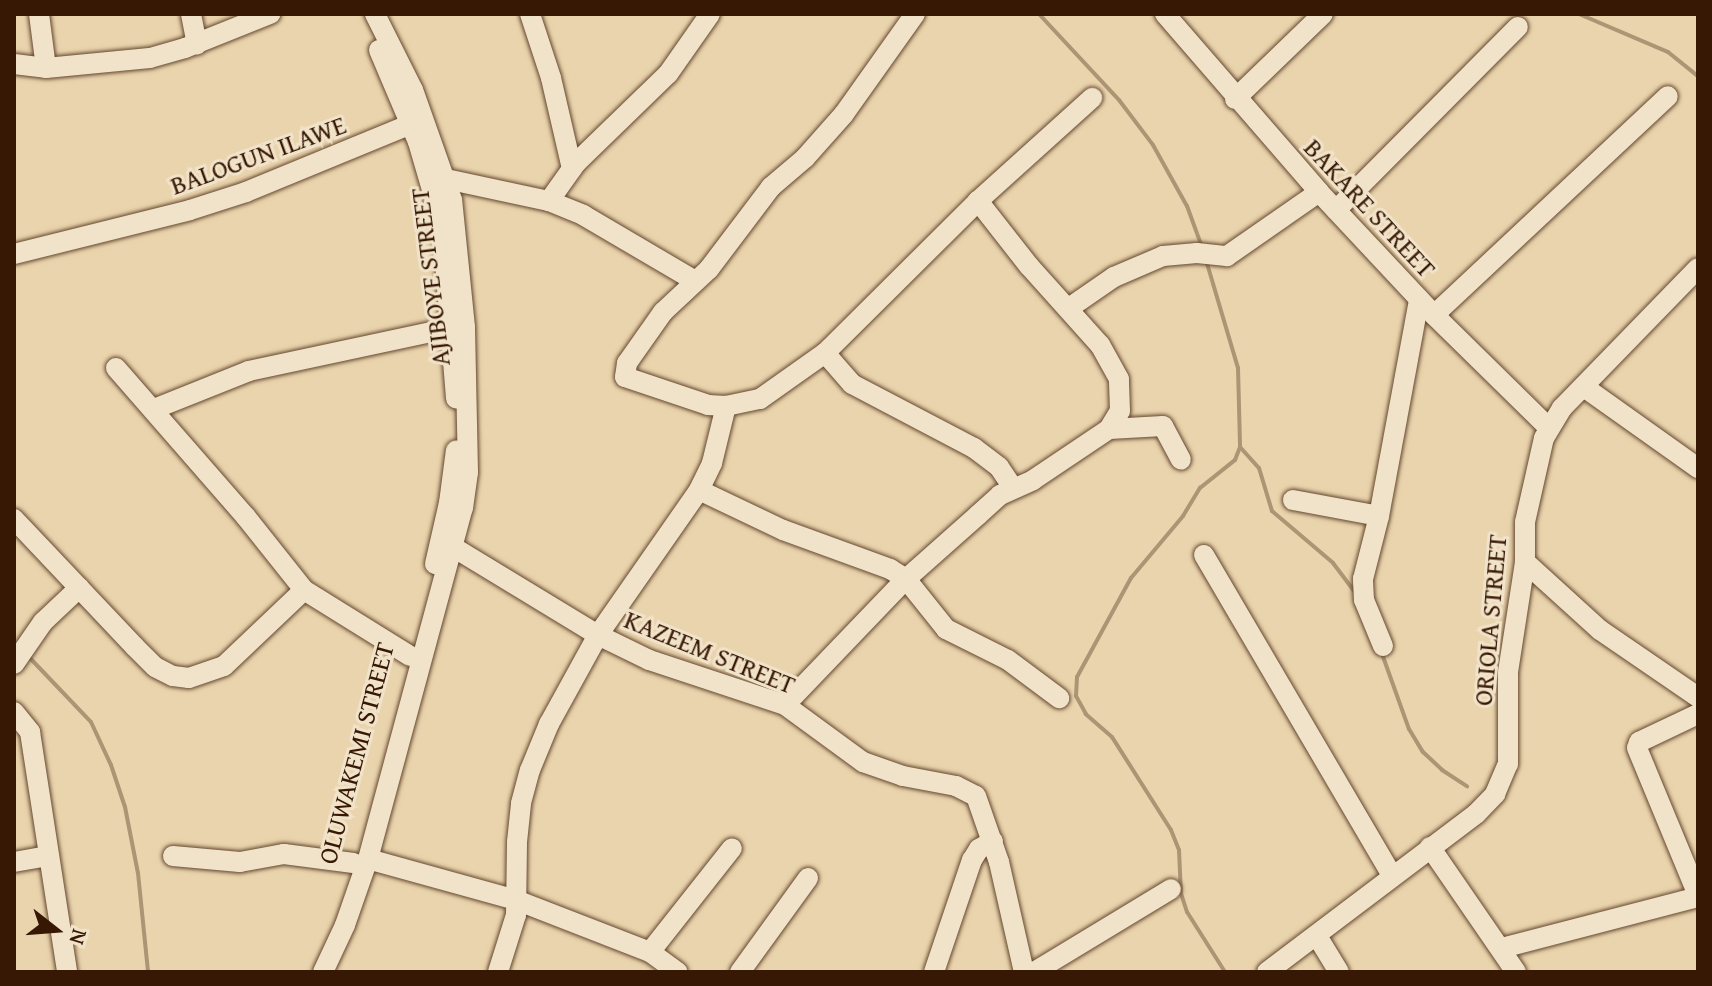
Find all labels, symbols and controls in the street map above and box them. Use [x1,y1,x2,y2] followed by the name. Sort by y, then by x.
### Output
[166,109,350,201] street label: BALOGUN ILAWE
[1298,132,1442,284] street label: BAKARE STREET
[404,186,456,368] street label: AJIBOYE STREET
[1467,533,1513,707] street label: ORIOLA STREET
[620,604,800,700] street label: KAZEEM STREET
[311,639,401,867] street label: OLUWAKEMI STREET
[16,890,96,970] north arrow
[61,925,96,949] text: N

